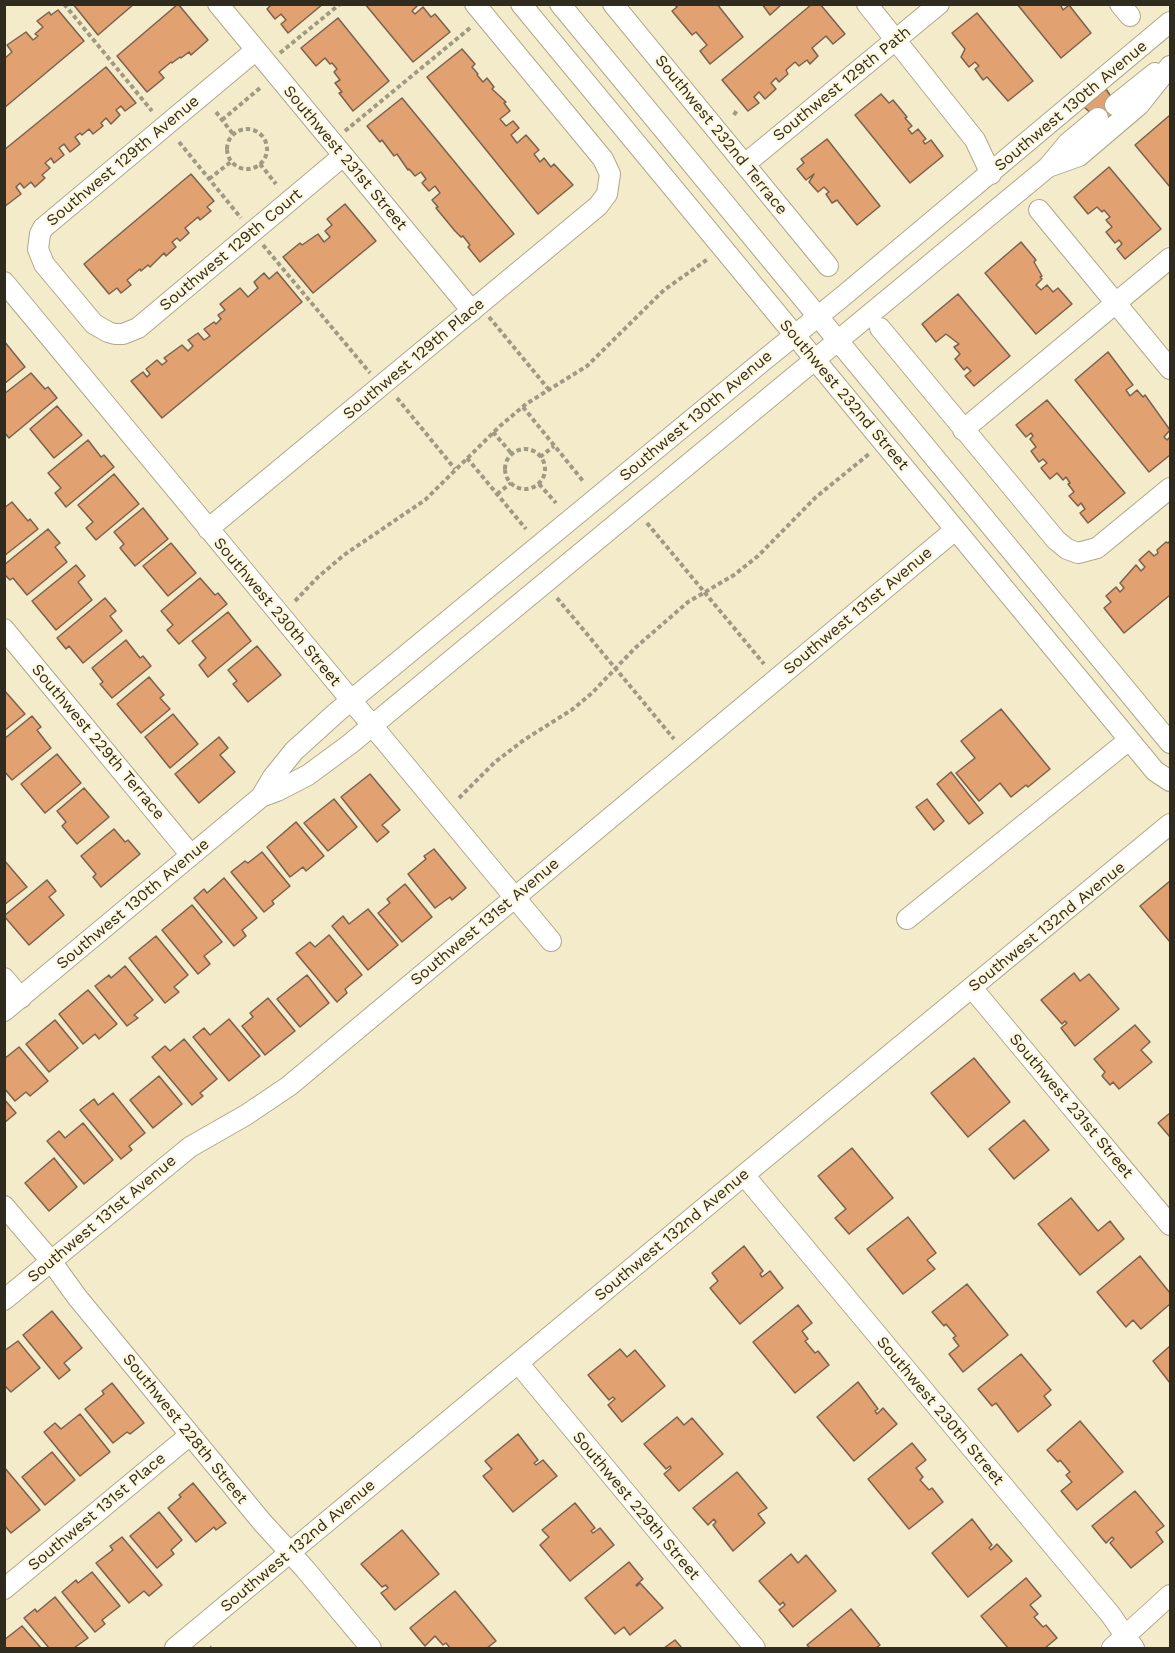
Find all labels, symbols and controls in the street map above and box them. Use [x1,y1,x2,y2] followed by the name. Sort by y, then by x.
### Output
[769,22,915,146] street label: Southwest 129th Path
[991,37,1151,175] street label: Southwest 130th Avenue
[651,51,791,219] street label: Southwest 232nd Terrace
[279,82,411,234] street label: Southwest 231st Street
[43,92,203,230] street label: Southwest 129th Avenue
[156,185,306,315] street label: Southwest 129th Court
[339,294,489,424] street label: Southwest 129th Place
[775,316,913,474] street label: Southwest 232nd Street
[616,347,776,485] street label: Southwest 130th Avenue
[209,534,345,690] street label: Southwest 230th Street
[780,543,936,679] street label: Southwest 131st Avenue
[27,660,169,824] street label: Southwest 229th Terrace
[53,835,213,973] street label: Southwest 130th Avenue
[407,854,563,990] street label: Southwest 131st Avenue
[965,858,1129,996] street label: Southwest 132nd Avenue
[1005,1030,1137,1182] street label: Southwest 231st Street
[24,1151,180,1287] street label: Southwest 131st Avenue
[591,1165,753,1305] street label: Southwest 132nd Avenue
[872,1333,1008,1489] street label: Southwest 230th Street
[118,1350,252,1508] street label: Southwest 228th Street
[568,1428,704,1584] street label: Southwest 229th Street
[24,1449,170,1575] street label: Southwest 131st Place
[217,1476,379,1616] street label: Southwest 132nd Avenue

